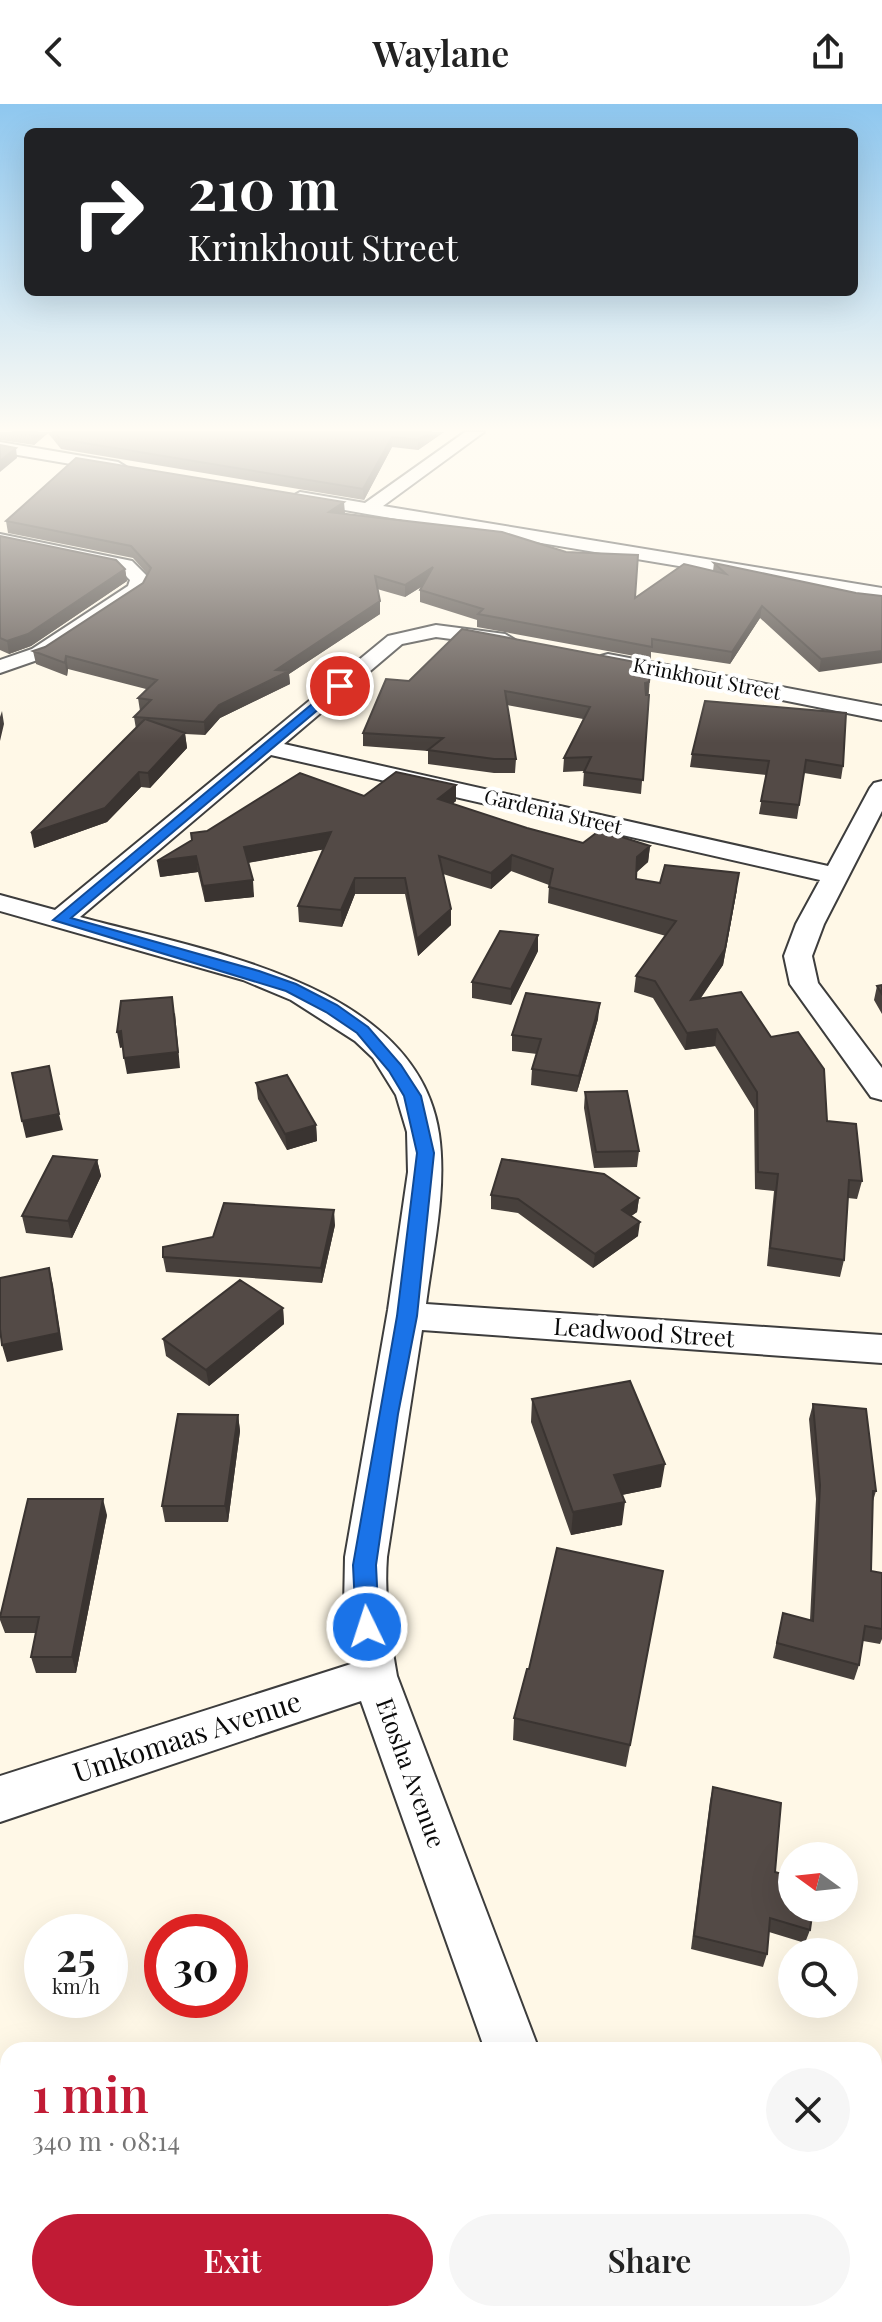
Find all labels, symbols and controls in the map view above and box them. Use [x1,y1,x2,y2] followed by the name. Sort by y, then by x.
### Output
[373,28,509,76] text: Waylane
[32,30,76,74] icon: back
[806,30,850,74] icon: share
[188,150,339,225] text: 210 m
[56,160,160,264] icon: right
[188,222,458,270] text: Krinkhout Street
[631,650,784,705] street label: Krinkhout Street
[306,652,374,720] pin
[318,664,362,708] icon: arrive
[482,782,626,840] street label: Gardenia Street
[553,1309,736,1353] street label: Leadwood Street
[325,1585,409,1669] position arrow
[68,1681,305,1790] street label: Umkomaas Avenue
[370,1693,454,1852] street label: Etosha Avenue
[778,1842,858,1922] north arrow
[778,1842,858,2018] map controls
[144,1914,248,2018] speed limit sign: 30
[56,1929,96,1982] text: 25
[778,1938,858,2018] button: search
[52,1972,100,1999] text: km/h
[32,2061,149,2125] text: 1 min
[766,2068,850,2152] button: close
[32,2123,180,2158] text: 340 m · 08:14
[32,2214,433,2306] button: Exit
[449,2214,850,2306] button: Share

